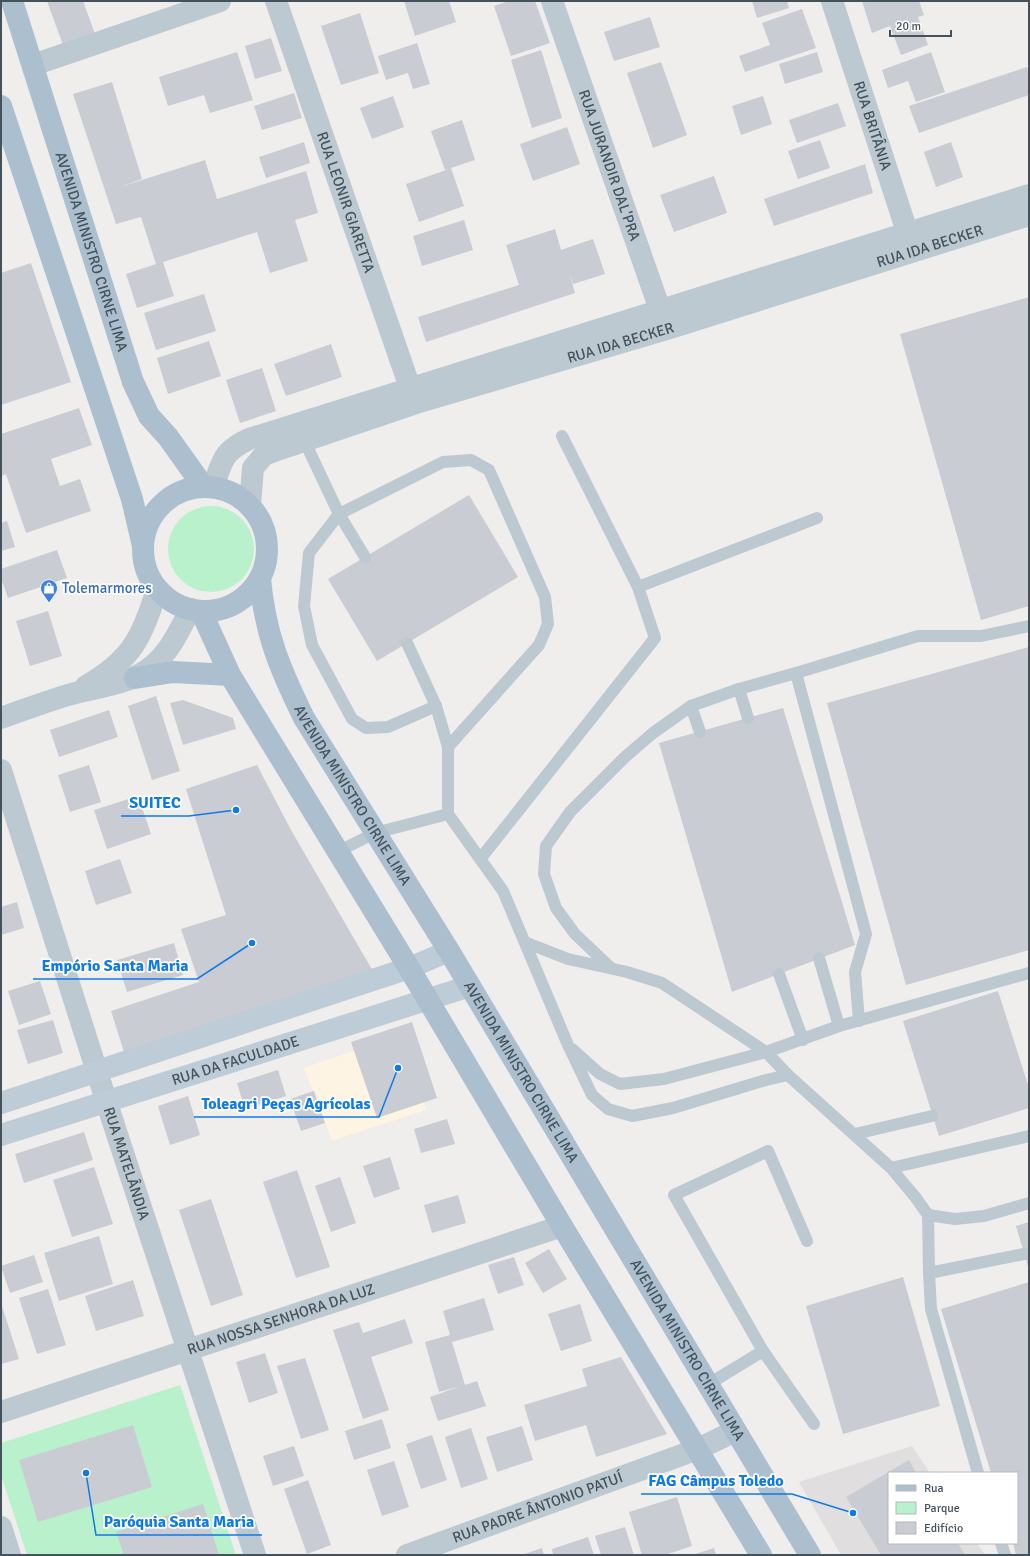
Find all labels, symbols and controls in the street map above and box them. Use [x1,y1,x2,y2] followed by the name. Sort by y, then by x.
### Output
[890,12,951,38] scale bar
[896,19,921,34] text: 20 m
[850,79,895,173] street label: RUA BRITÂNIA
[575,87,644,243] street label: RUA JURANDIR DAL'PRA
[313,129,379,275] street label: RUA LEONIR GIARETTA
[51,150,132,354] street label: AVENIDA MINISTRO CIRNE LIMA
[874,221,985,271] street label: RUA IDA BECKER
[565,318,676,367] street label: RUA IDA BECKER
[39,578,59,603] shop icon: Tolemarmores
[62,579,152,597] place label: Tolemarmores
[290,702,415,889] street label: AVENIDA MINISTRO CIRNE LIMA
[121,788,189,816] callout: SUITEC
[129,793,181,813] text: SUITEC
[33,951,197,979] callout: Empório Santa Maria
[41,956,189,976] text: Empório Santa Maria
[460,978,582,1166] street label: AVENIDA MINISTRO CIRNE LIMA
[169,1032,301,1089] street label: RUA DA FACULDADE
[194,1089,379,1117] callout: Toleagri Peças Agrícolas
[201,1094,371,1114] text: Toleagri Peças Agrícolas
[100,1105,153,1222] street label: RUA MATELÂNDIA
[626,1256,749,1444] street label: AVENIDA MINISTRO CIRNE LIMA
[185,1280,377,1359] street label: RUA NOSSA SENHORA DA LUZ
[641,1466,792,1494] callout: FAG Câmpus Toledo
[450,1467,626,1547] street label: RUA PADRE ÂNTONIO PATUÍ
[648,1471,784,1491] text: FAG Câmpus Toledo
[888,1472,1018,1544] legend
[924,1481,944,1496] text: Rua
[924,1501,960,1516] text: Parque
[96,1507,262,1535] callout: Paróquia Santa Maria
[104,1512,254,1532] text: Paróquia Santa Maria
[924,1521,963,1536] text: Edifício

